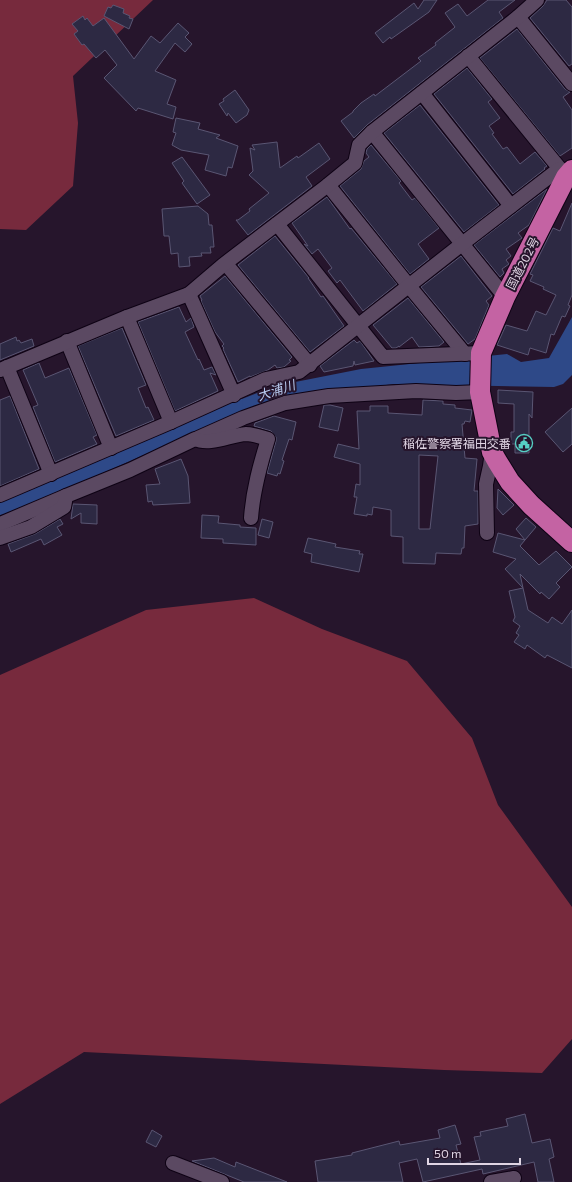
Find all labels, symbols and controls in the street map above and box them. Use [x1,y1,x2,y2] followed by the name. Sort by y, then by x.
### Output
[503,234,541,292] street label: 国道202号
[255,376,299,404] water label: 大浦川
[514,433,534,453] public building icon: 稲佐警察署福田交番
[403,436,511,450] place label: 稲佐警察署福田交番
[428,1140,520,1166] scale bar
[434,1146,462,1160] text: 50 m

